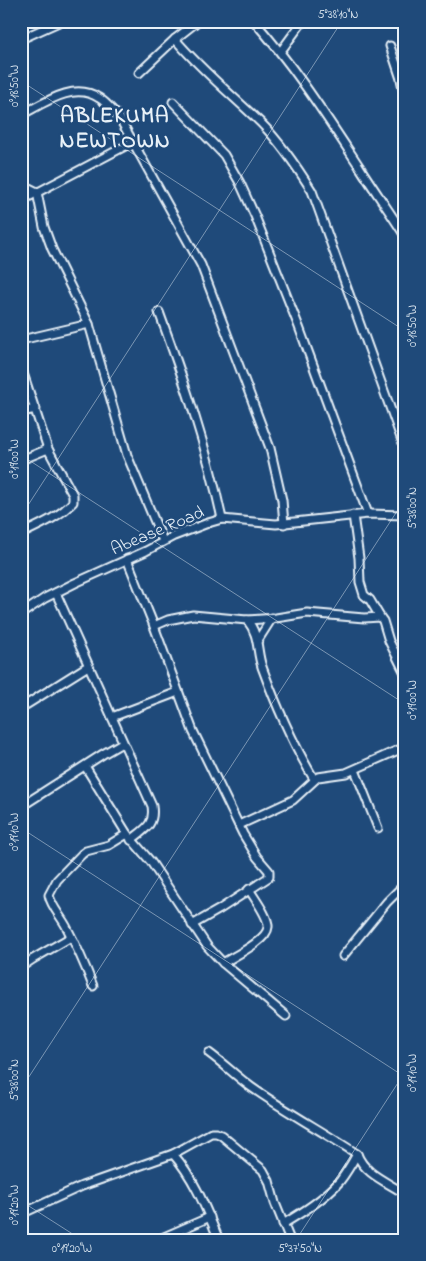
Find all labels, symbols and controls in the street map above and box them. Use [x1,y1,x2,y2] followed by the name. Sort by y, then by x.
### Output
[318,6,358,24] text: 5°38'10"N
[6,65,24,107] text: 0°18'50"W
[59,101,171,158] district label: ABLEKUMA NEWTOWN
[404,305,422,347] text: 0°18'50"W
[6,439,24,479] text: 0°19'00"W
[404,487,422,529] text: 5°38'00"N
[107,500,209,563] street label: Abease Road
[404,680,422,720] text: 0°19'00"W
[6,813,24,851] text: 0°19'10"W
[404,1054,422,1092] text: 0°19'10"W
[6,1059,24,1101] text: 5°38'00"N
[6,1185,24,1225] text: 0°19'20"W
[52,1240,92,1258] text: 0°19'20"W
[278,1240,322,1258] text: 5°37'50"N

